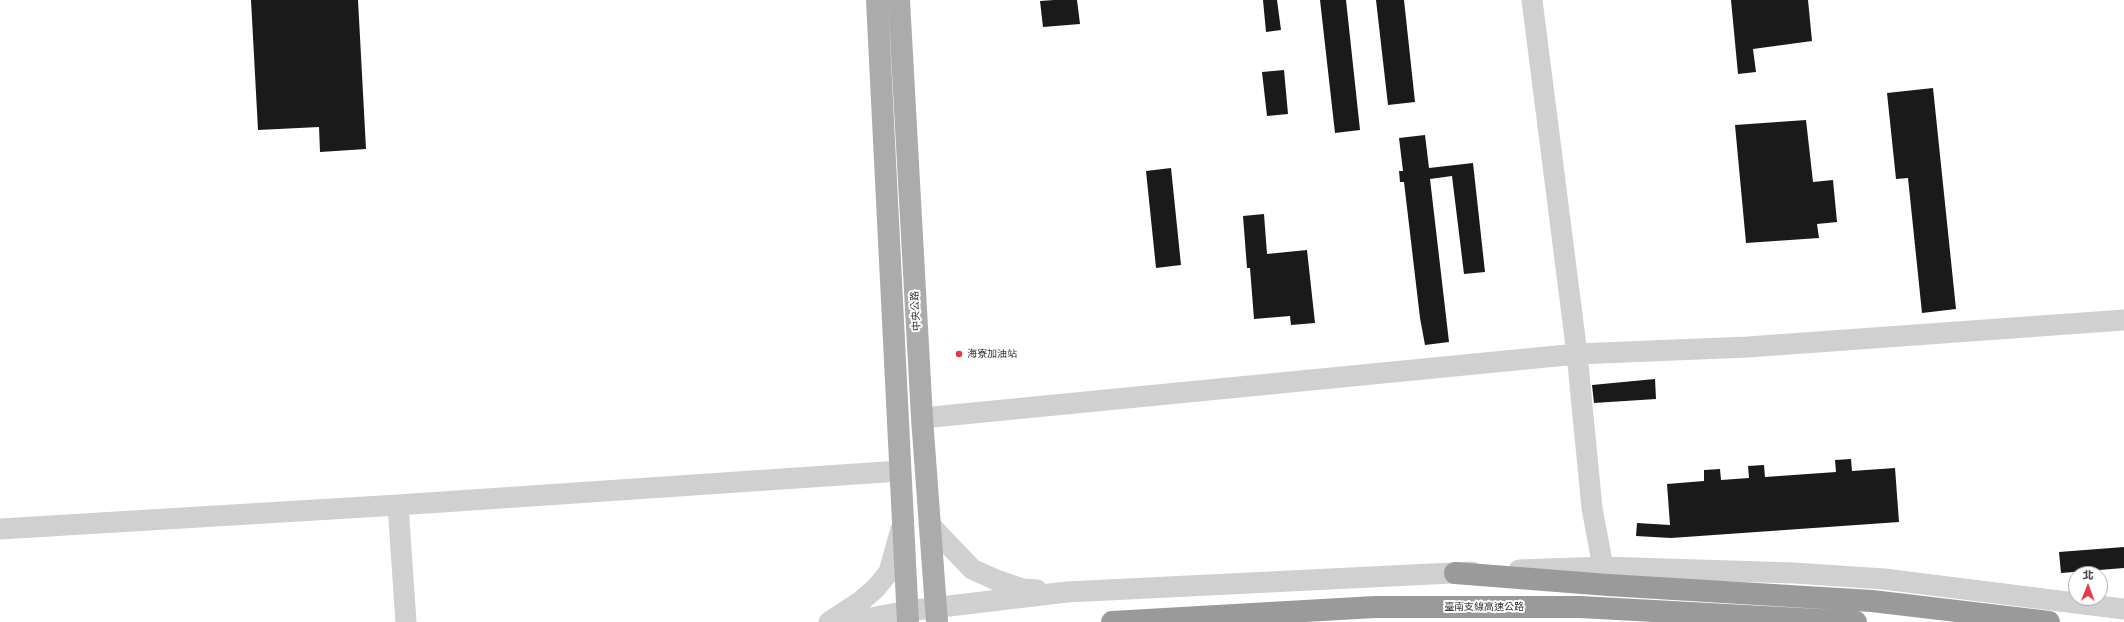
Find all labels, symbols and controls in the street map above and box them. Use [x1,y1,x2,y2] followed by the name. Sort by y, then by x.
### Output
[909,291,923,331] street label: 中央公路
[967,348,1017,360] place label: 海寮加油站
[954,349,964,359] marker: 海寮加油站
[2068,566,2108,606] north arrow
[2083,567,2094,582] text: 北
[1444,601,1524,613] street label: 臺南支線高速公路

